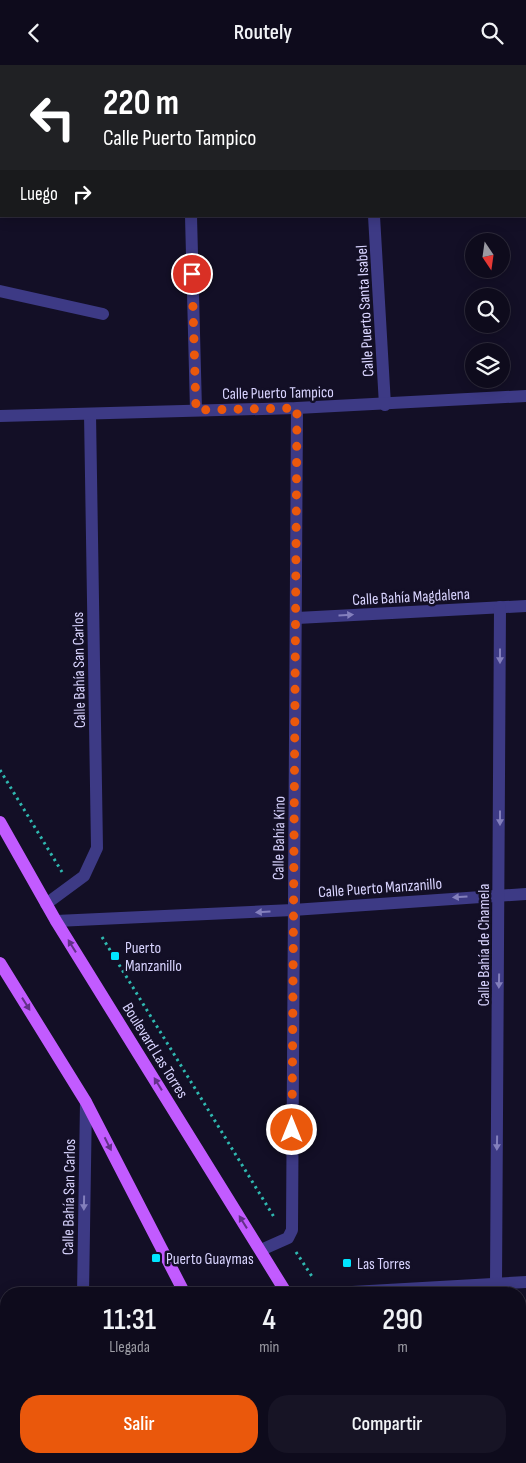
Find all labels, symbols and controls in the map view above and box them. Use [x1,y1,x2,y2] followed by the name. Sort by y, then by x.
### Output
[20,19,48,47] icon: back
[234,19,292,46] text: Routely
[478,19,506,47] icon: search
[103,82,179,125] text: 220 m
[20,85,85,150] icon: left
[103,125,256,152] text: Calle Puerto Tampico
[68,180,96,208] icon: right
[20,183,58,206] text: Luego
[465,233,510,277] north arrow
[465,233,510,388] map controls
[353,245,378,377] street label: Calle Puerto Santa Isabel
[171,253,213,295] pin
[178,260,206,288] icon: arrive
[465,288,510,333] button: search
[465,343,510,388] button: layers
[222,383,334,404] street label: Calle Puerto Tampico
[352,585,470,610] street label: Calle Bahía Magdalena
[69,611,90,728] street label: Calle Bahía San Carlos
[338,611,354,619] one-way arrow
[496,648,504,664] one-way arrow
[269,796,290,880] street label: Calle Bahía Kino
[496,810,504,826] one-way arrow
[318,875,443,902] street label: Calle Puerto Manzanillo
[475,884,494,1006] street label: Calle Bahía de Chamela
[452,894,468,902] one-way arrow
[255,908,271,916] one-way arrow
[125,939,182,976] place label: Puerto Manzanillo
[67,940,76,953] one-way arrow
[109,950,121,962] marker: Puerto Manzanillo
[495,973,503,989] one-way arrow
[21,997,30,1011] one-way arrow
[118,1000,192,1102] street label: Boulevard Las Torres
[153,1077,162,1091] one-way arrow
[265,1103,317,1155] position arrow
[493,1135,501,1151] one-way arrow
[104,1137,112,1151] one-way arrow
[59,1138,80,1255] street label: Calle Bahía San Carlos
[80,1195,88,1211] one-way arrow
[239,1215,248,1229] one-way arrow
[166,1250,254,1269] place label: Puerto Guaymas
[150,1252,162,1264] marker: Puerto Guaymas
[357,1255,411,1274] place label: Las Torres
[341,1257,353,1269] marker: Las Torres
[103,1302,156,1338] text: 11:31
[263,1302,276,1338] text: 4
[382,1302,423,1338] text: 290
[109,1338,150,1357] text: Llegada
[259,1338,279,1357] text: min
[397,1338,408,1357] text: m
[20,1395,258,1453] button: Salir
[268,1395,506,1453] button: Compartir

